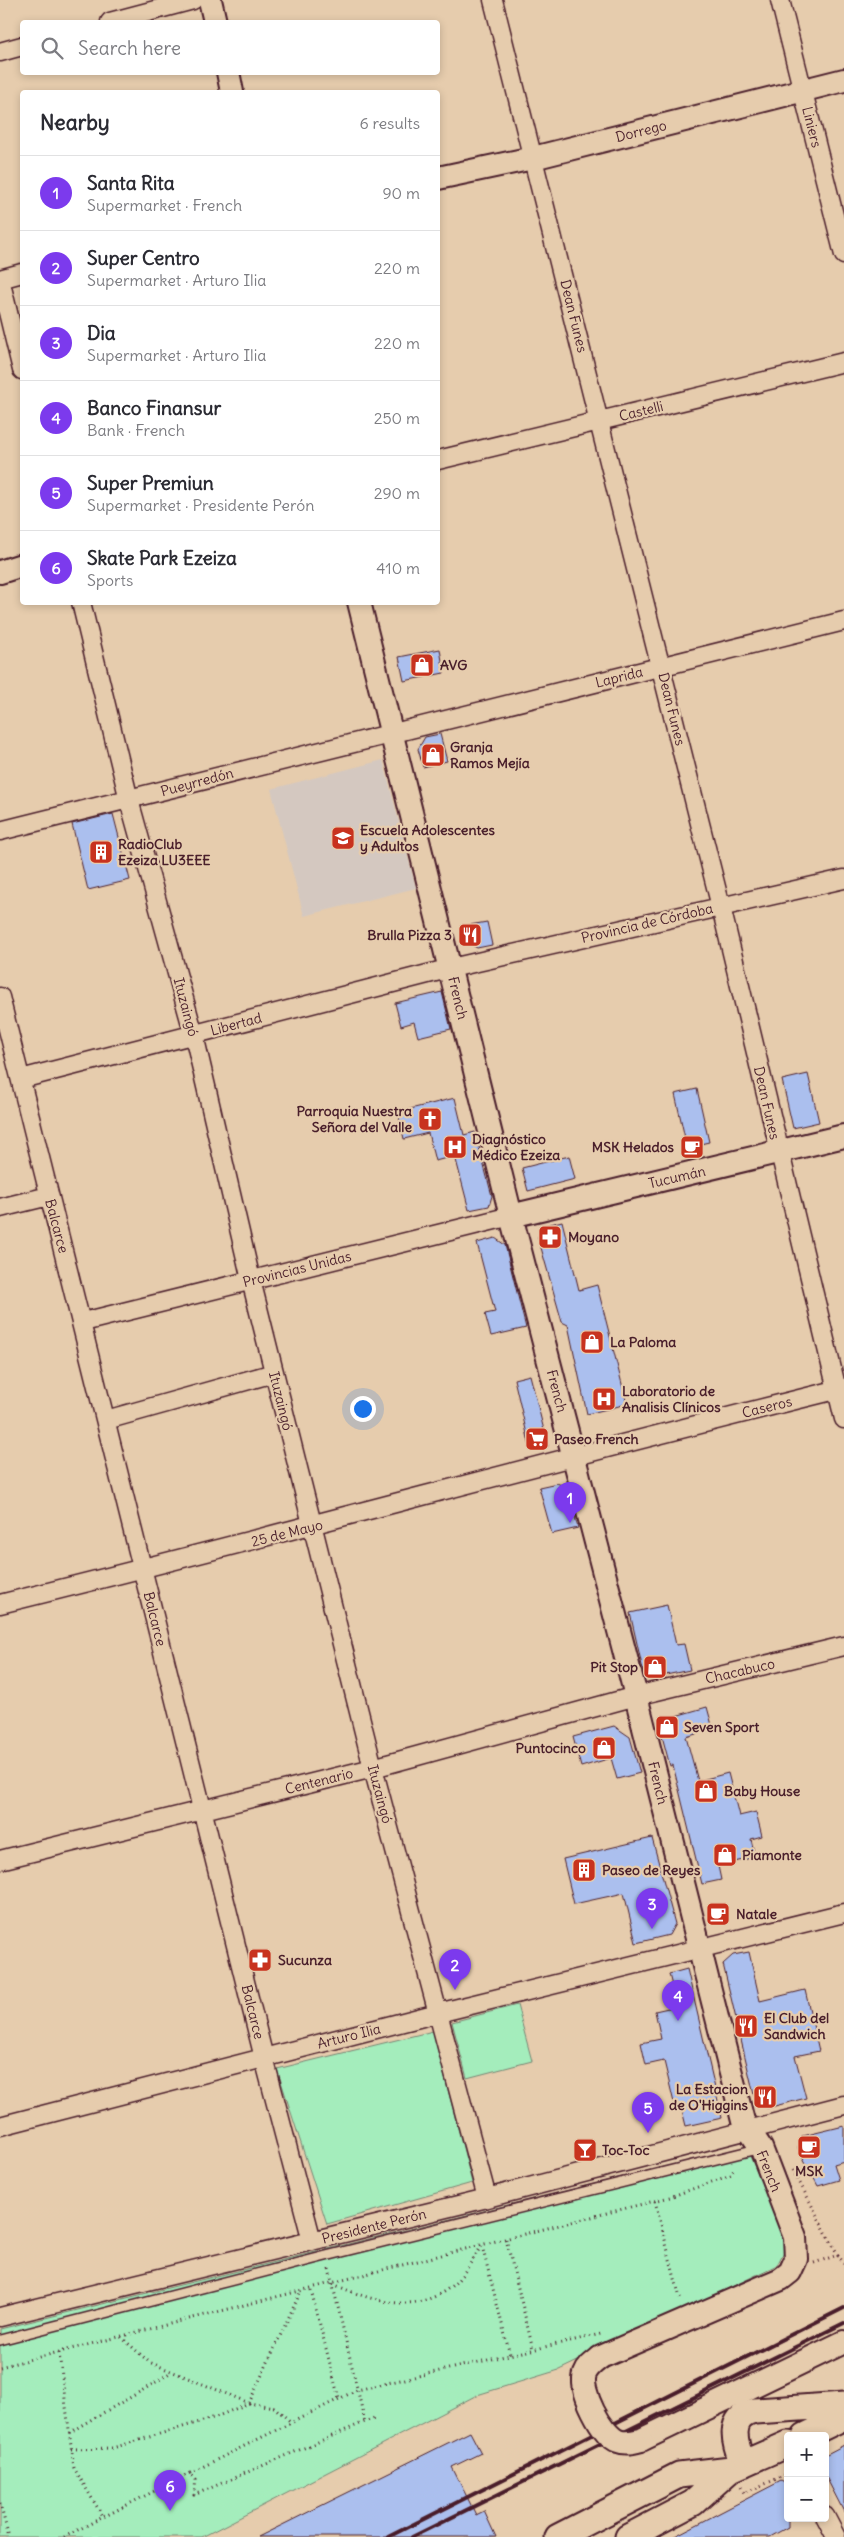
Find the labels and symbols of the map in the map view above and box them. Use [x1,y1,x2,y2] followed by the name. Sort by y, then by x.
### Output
[798,105,826,149] street label: Liniers
[614,116,669,146] street label: Dorrego
[556,278,592,354] street label: Dean Funes
[617,397,665,425] street label: Castelli
[409,652,435,678] shop icon: AVG
[440,656,467,674] place label: AVG
[593,662,645,692] street label: Laprida
[654,671,690,747] street label: Dean Funes
[450,738,530,772] place label: Granja Ramos Mejía
[420,742,446,768] shop icon: Granja Ramos Mejía
[159,764,235,800] street label: Pueyrredón
[360,821,495,855] place label: Escuela Adolescentes y Adultos
[330,825,356,851] school or university icon: Escuela Adolescentes y Adultos
[118,835,211,869] place label: RadioClub Ezeiza LU3EEE
[88,839,114,865] building icon: RadioClub Ezeiza LU3EEE
[579,899,715,947] street label: Provincia de Córdoba
[457,922,483,948] restaurant icon: Brulla Pizza 3
[367,926,452,944] place label: Brulla Pizza 3
[444,975,472,1021] street label: French
[170,976,203,1039] street label: Ituzaingó
[208,1008,264,1040] street label: Libertad
[750,1065,784,1141] street label: Dean Funes
[297,1102,412,1136] place label: Parroquia Nuestra Señora del Valle
[417,1106,443,1132] church icon: Parroquia Nuestra Señora del Valle
[472,1130,560,1164] place label: Diagnóstico Médico Ezeiza
[442,1134,468,1160] hospital icon: Diagnóstico Médico Ezeiza
[679,1134,705,1160] cafe icon: MSK Helados
[592,1138,675,1156] place label: MSK Helados
[647,1162,707,1192] street label: Tucumán
[41,1197,73,1255] street label: Balcarce
[537,1224,563,1250] pharmacy icon: Moyano
[568,1228,619,1246] place label: Moyano
[241,1247,353,1291] street label: Provincias Unidas
[579,1329,605,1355] shop icon: La Paloma
[610,1333,676,1351] place label: La Paloma
[543,1368,571,1414] street label: French
[265,1370,297,1432] street label: Ituzaingó
[622,1382,721,1416] place label: Laboratorio de Analisis Clínicos
[591,1386,617,1412] hospital icon: Laboratorio de Analisis Clínicos
[740,1392,794,1422] street label: Caseros
[350,1396,376,1422] your location
[524,1426,550,1452] supermarket icon: Paseo French
[554,1430,639,1448] place label: Paseo French
[554,1482,586,1523] pin: 1
[249,1515,325,1551] street label: 25 de Mayo
[140,1590,170,1648] street label: Balcarce
[642,1654,668,1680] shop icon: Pit Stop
[703,1654,777,1688] street label: Chacabuco
[590,1658,638,1676] place label: Pit Stop
[654,1714,680,1740] shop icon: Seven Sport
[684,1718,759,1736] place label: Seven Sport
[591,1735,617,1761] shop icon: Puntocinco
[516,1739,586,1757] place label: Puntocinco
[644,1760,672,1806] street label: French
[364,1763,397,1826] street label: Ituzaingó
[283,1764,355,1798] street label: Centenario
[693,1778,719,1804] shop icon: Baby House
[724,1782,801,1800] place label: Baby House
[712,1842,738,1868] shop icon: Piamonte
[742,1846,802,1864] place label: Piamonte
[571,1857,597,1883] building icon: Paseo de Reyes
[602,1861,701,1879] place label: Paseo de Reyes
[636,1888,668,1929] pin: 3
[705,1901,731,1927] cafe icon: Natale
[736,1905,777,1923] place label: Natale
[247,1947,273,1973] pharmacy icon: Sucunza
[439,1949,471,1990] pin: 2
[278,1951,332,1969] place label: Sucunza
[662,1980,694,2021] pin: 4
[238,1983,268,2041] street label: Balcarce
[764,2009,829,2043] place label: El Club del Sandwich
[733,2013,759,2039] restaurant icon: El Club del Sandwich
[315,2019,383,2053] street label: Arturo Ilia
[669,2080,749,2114] place label: La Estacion de O'Higgins
[752,2084,778,2110] restaurant icon: La Estacion de O'Higgins
[632,2092,664,2133] pin: 5
[796,2134,822,2160] cafe icon: MSK
[572,2137,598,2163] bar icon: Toc-Toc
[602,2141,650,2159] place label: Toc-Toc
[753,2147,785,2195] street label: French
[795,2162,823,2180] place label: MSK
[320,2204,428,2248] street label: Presidente Perón
[154,2470,186,2511] pin: 6

